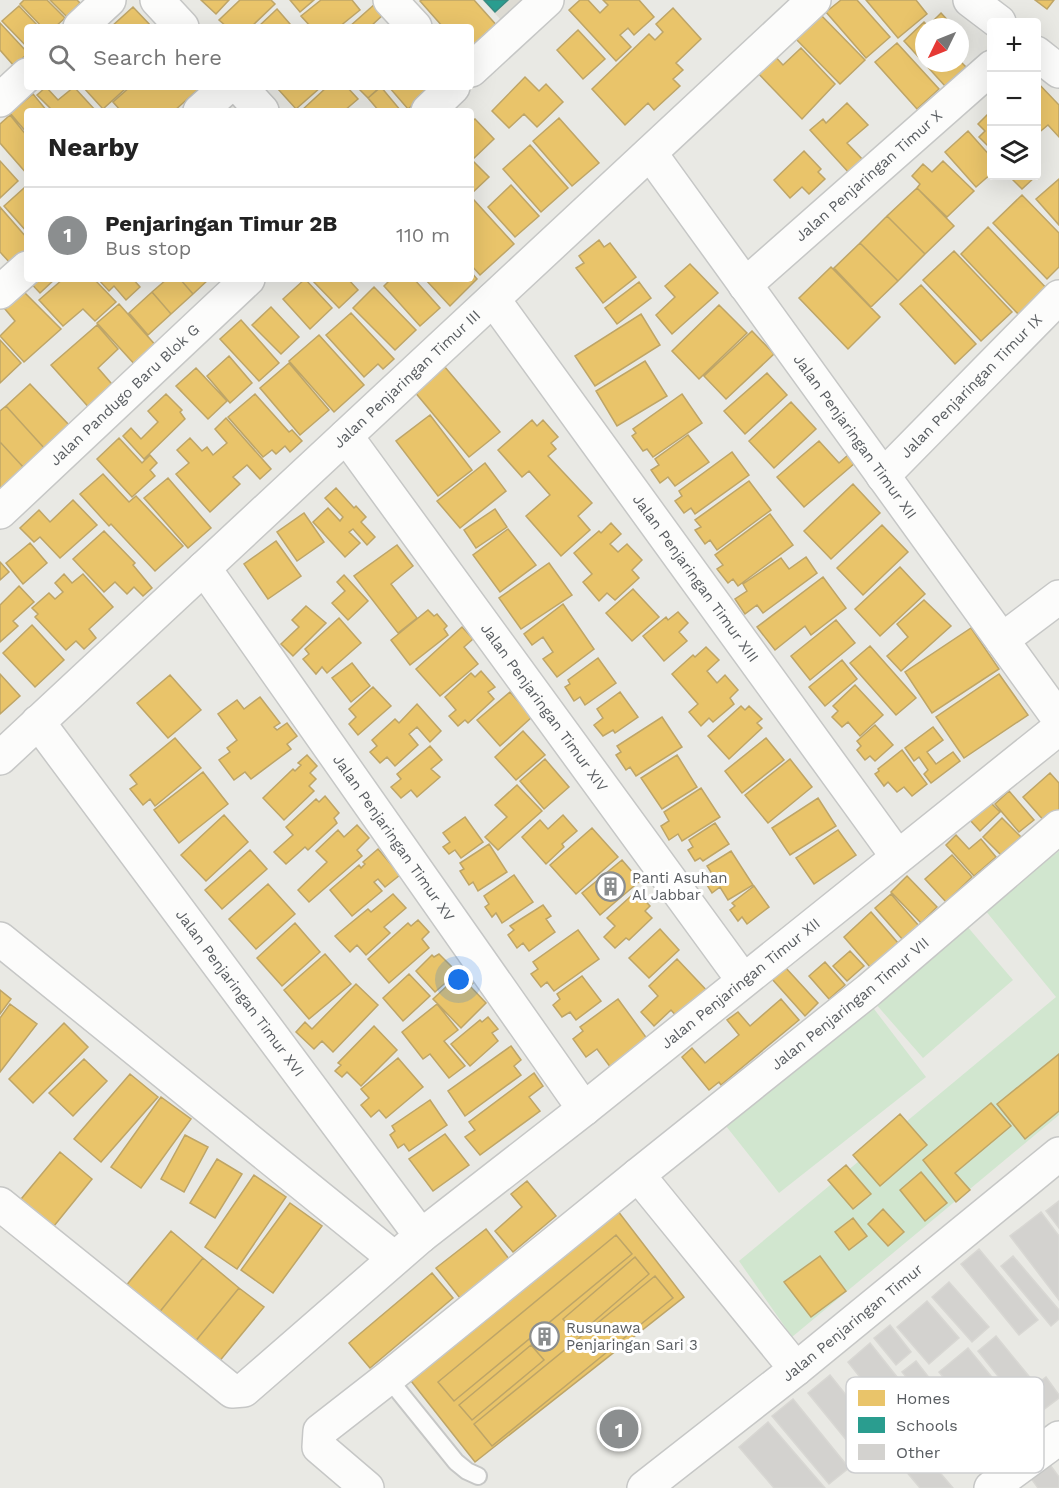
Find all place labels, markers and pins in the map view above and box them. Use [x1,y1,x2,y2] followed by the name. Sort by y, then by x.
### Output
[632,869,728,904] place label: Panti Asuhan Al Jabbar
[595,871,627,903] building icon: Panti Asuhan Al Jabbar
[566,1319,698,1354] place label: Rusunawa Penjaringan Sari 3
[529,1321,561,1353] building icon: Rusunawa Penjaringan Sari 3
[600,1406,638,1452] pin: 1

